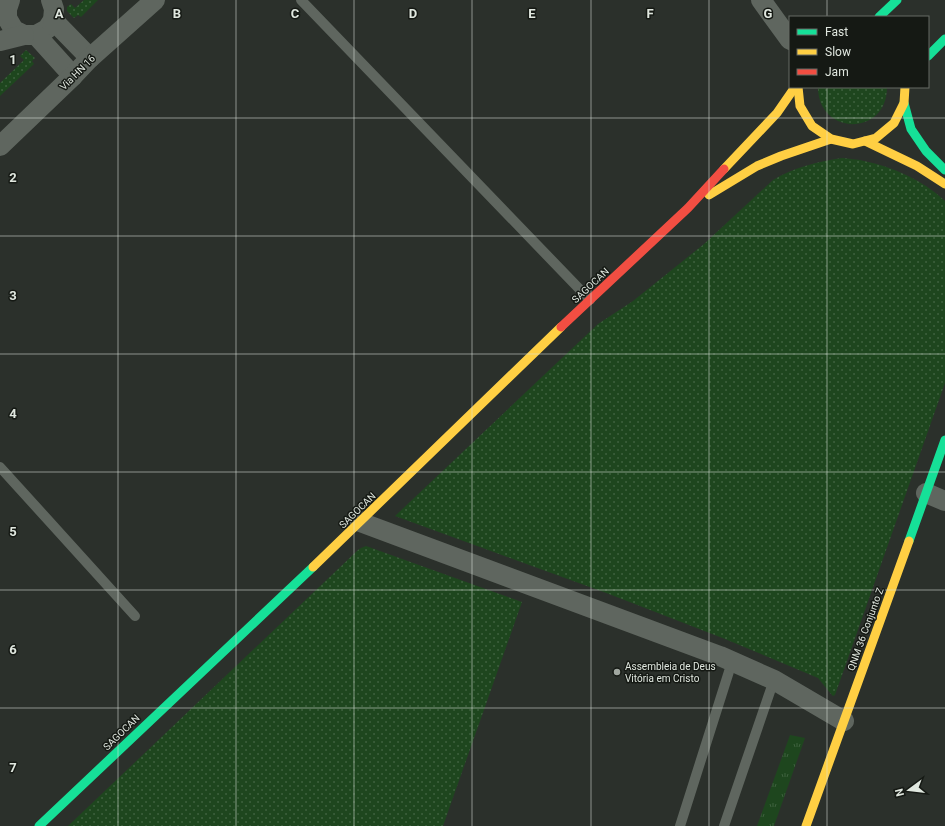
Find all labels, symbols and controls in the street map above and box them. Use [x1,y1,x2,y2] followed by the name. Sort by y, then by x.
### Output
[55,6,64,21] text: A
[173,6,181,21] text: B
[291,6,300,21] text: C
[409,6,417,21] text: D
[528,6,536,21] text: E
[646,6,654,21] text: F
[764,6,773,21] text: G
[789,16,929,88] legend
[825,25,848,39] text: Fast
[825,45,851,59] text: Slow
[9,52,17,67] text: 1
[58,52,97,92] street label: Via HN 16
[825,65,849,79] text: Jam
[9,170,17,185] text: 2
[570,266,611,305] street label: SAGOCAN
[9,288,17,303] text: 3
[9,406,17,421] text: 4
[337,490,378,530] street label: SAGOCAN
[9,524,17,539] text: 5
[845,586,886,672] street label: QNM 36 Conjunto Z
[9,642,17,657] text: 6
[625,661,716,684] place label: Assembleia de Deus Vitória em Cristo
[612,667,622,677] marker: Assembleia de Deus Vitória em Cristo
[101,712,142,752] street label: SAGOCAN
[9,760,17,775] text: 7
[889,770,929,810] north arrow
[892,787,907,798] text: N

